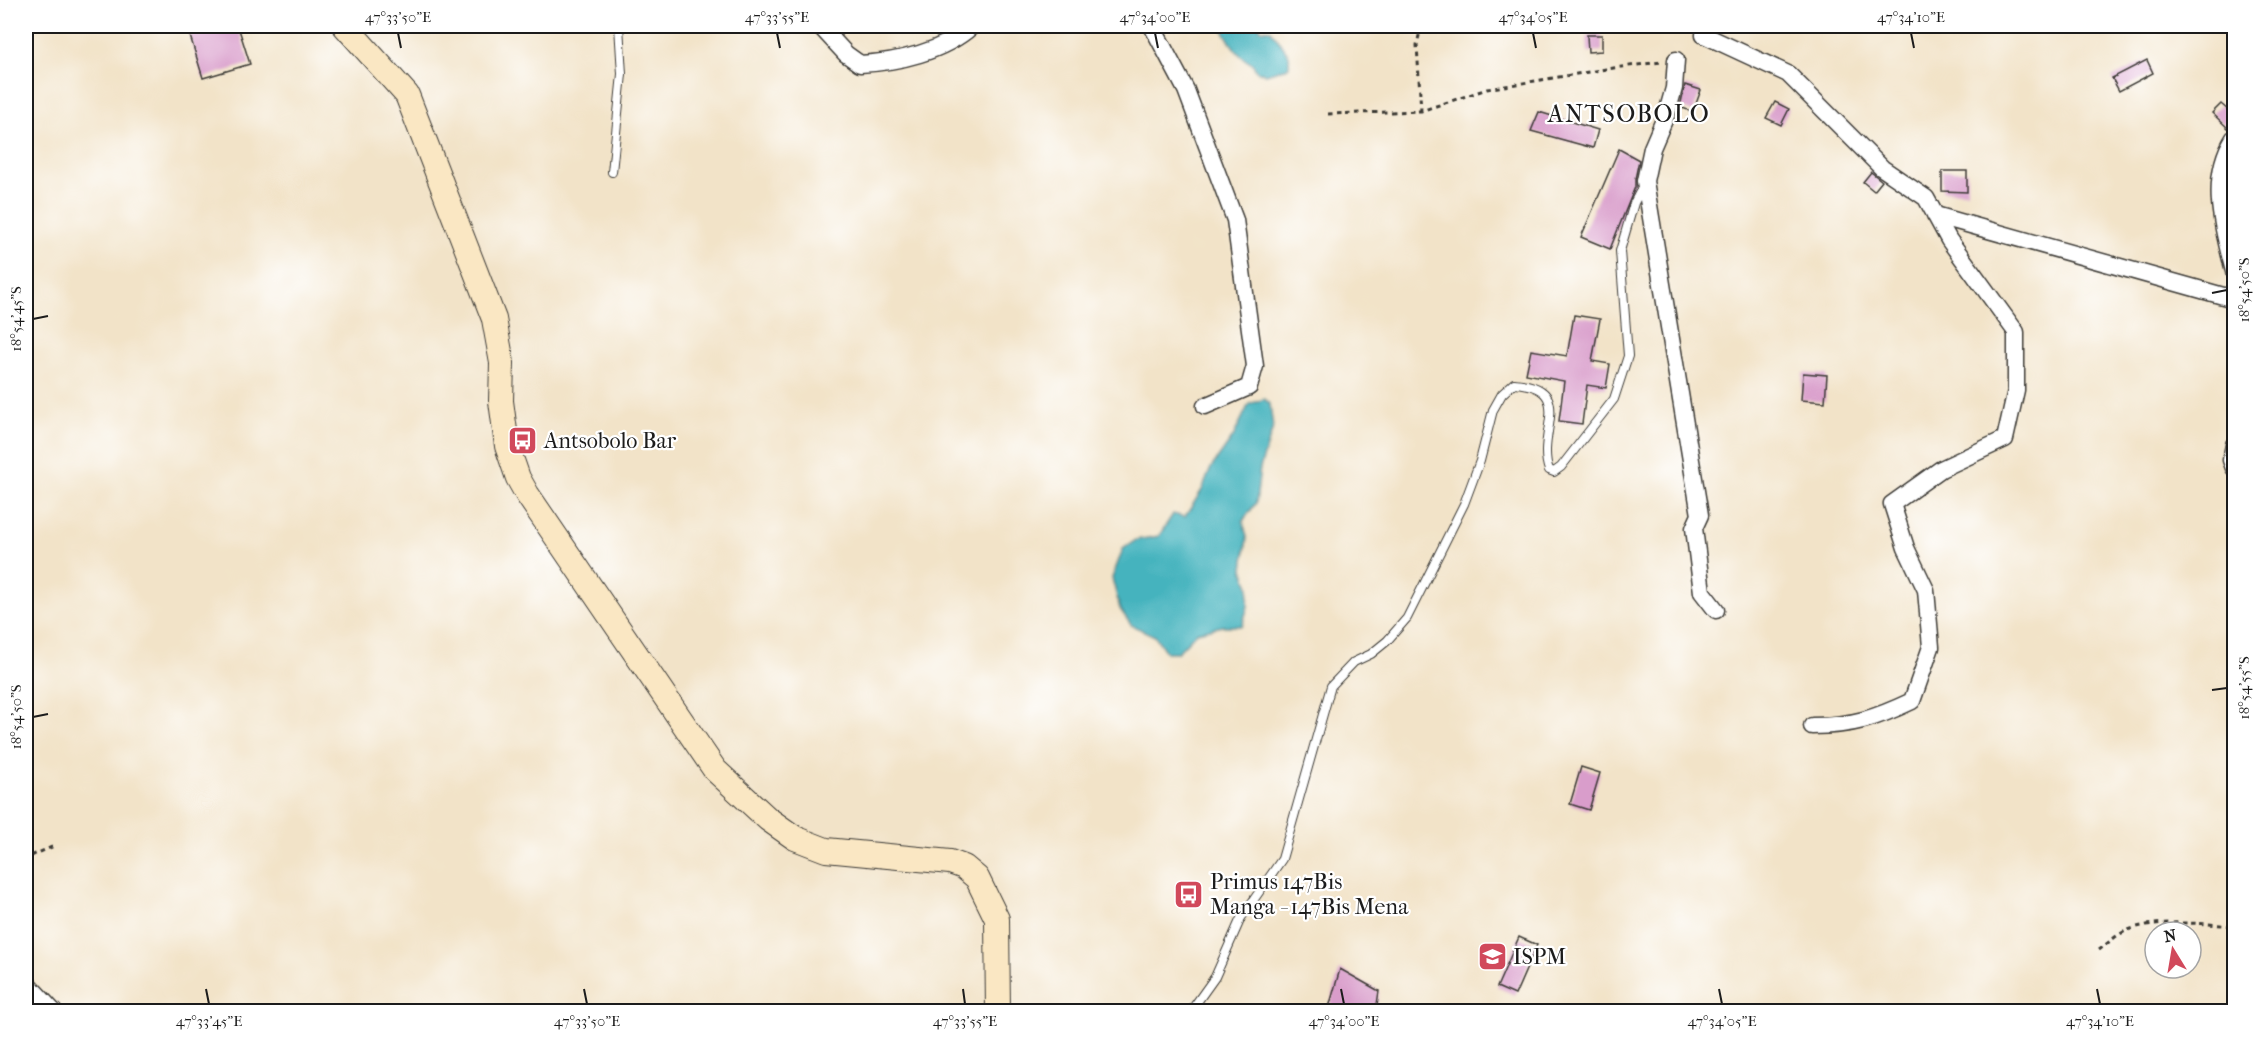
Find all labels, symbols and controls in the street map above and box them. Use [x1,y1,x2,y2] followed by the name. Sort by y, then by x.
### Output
[365,8,431,26] text: 47°33'50"E
[745,8,809,26] text: 47°33'55"E
[1120,8,1190,26] text: 47°34'00"E
[1498,8,1568,26] text: 47°34'05"E
[1877,8,1945,26] text: 47°34'10"E
[1547,100,1710,128] district label: ANTSOBOLO
[2235,257,2253,323] text: 18°54'50"S
[7,286,25,352] text: 18°54'45"S
[507,425,539,457] bus stop icon: Antsobolo Bar
[543,428,677,454] place label: Antsobolo Bar
[2235,656,2253,720] text: 18°54'55"S
[7,684,25,750] text: 18°54'50"S
[1210,869,1409,920] place label: Primus 147Bis Manga - 147Bis Mena
[1173,879,1205,911] bus stop icon: Primus 147Bis Manga - 147Bis Mena
[2143,920,2203,980] north arrow
[2162,925,2179,946] text: N
[1476,941,1508,973] school or university icon: ISPM
[1513,944,1566,970] place label: ISPM
[176,1012,242,1030] text: 47°33'45"E
[554,1012,620,1030] text: 47°33'50"E
[933,1012,997,1030] text: 47°33'55"E
[1309,1012,1379,1030] text: 47°34'00"E
[1687,1012,1757,1030] text: 47°34'05"E
[2066,1012,2134,1030] text: 47°34'10"E

